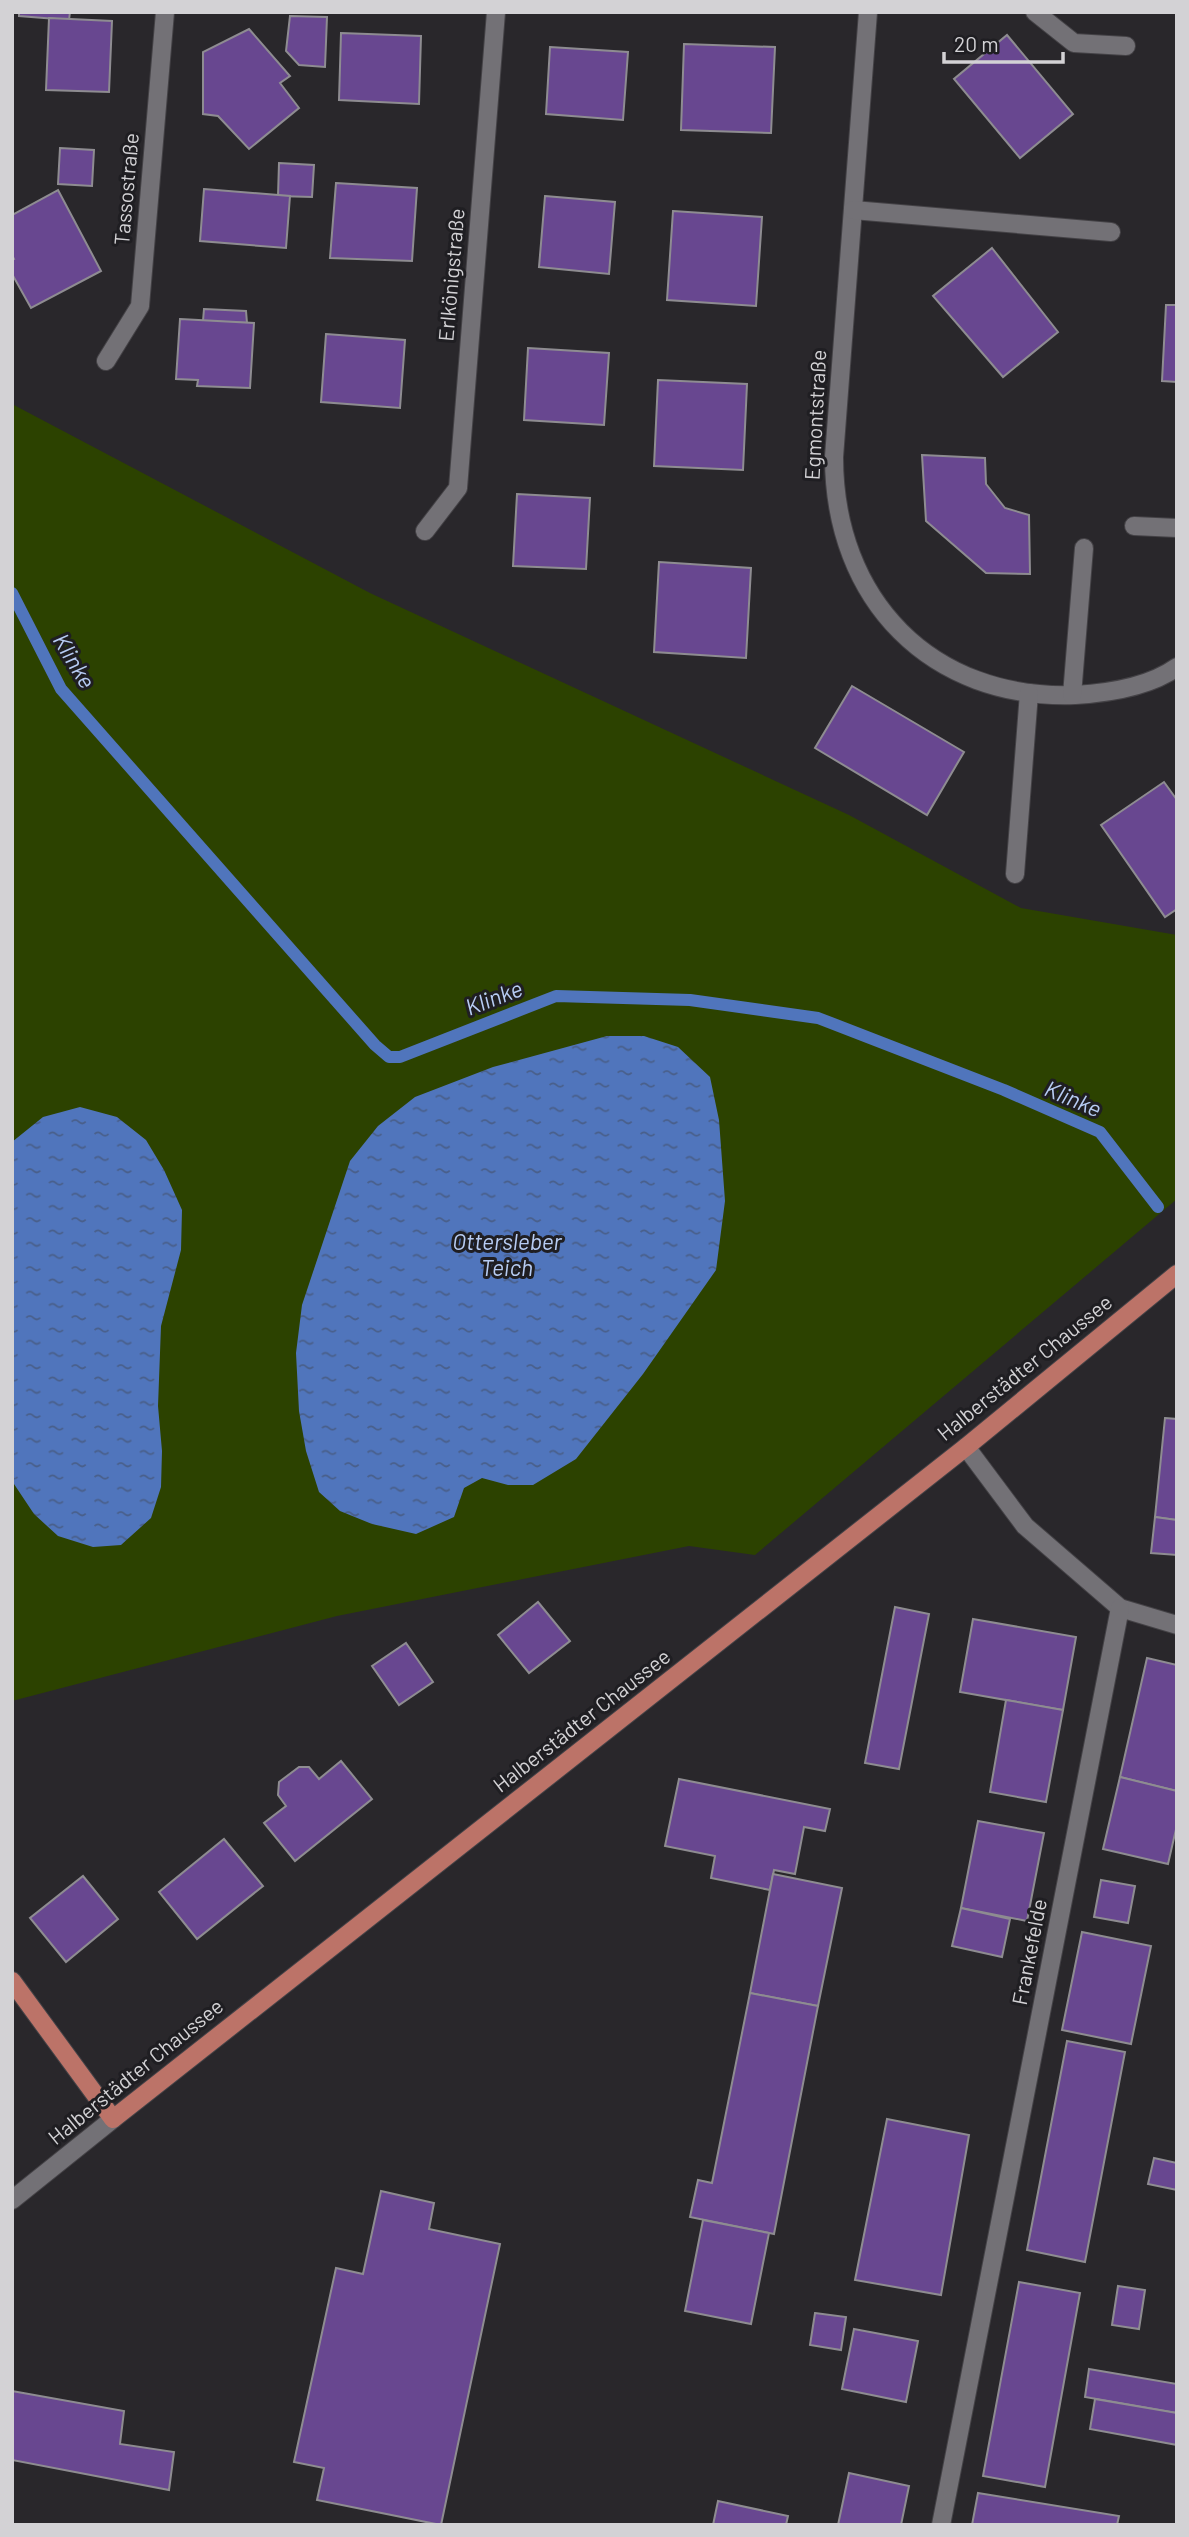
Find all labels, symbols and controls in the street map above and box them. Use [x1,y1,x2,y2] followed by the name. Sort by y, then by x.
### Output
[944,21,1063,65] scale bar
[954,31,999,56] text: 20 m
[108,132,143,246] street label: Tassostraße
[432,207,469,342] street label: Erlkönigstraße
[799,349,830,481] street label: Egmontstraße
[48,628,102,693] water label: Klinke
[461,973,526,1021] water label: Klinke
[1041,1074,1106,1123] water label: Klinke
[452,1227,563,1281] water label: Ottersleber Teich
[932,1289,1117,1445] street label: Halberstädter Chaussee
[488,1643,675,1797] street label: Halberstädter Chaussee
[1006,1896,1051,2007] street label: Frankefelde
[43,1993,228,2149] street label: Halberstädter Chaussee

